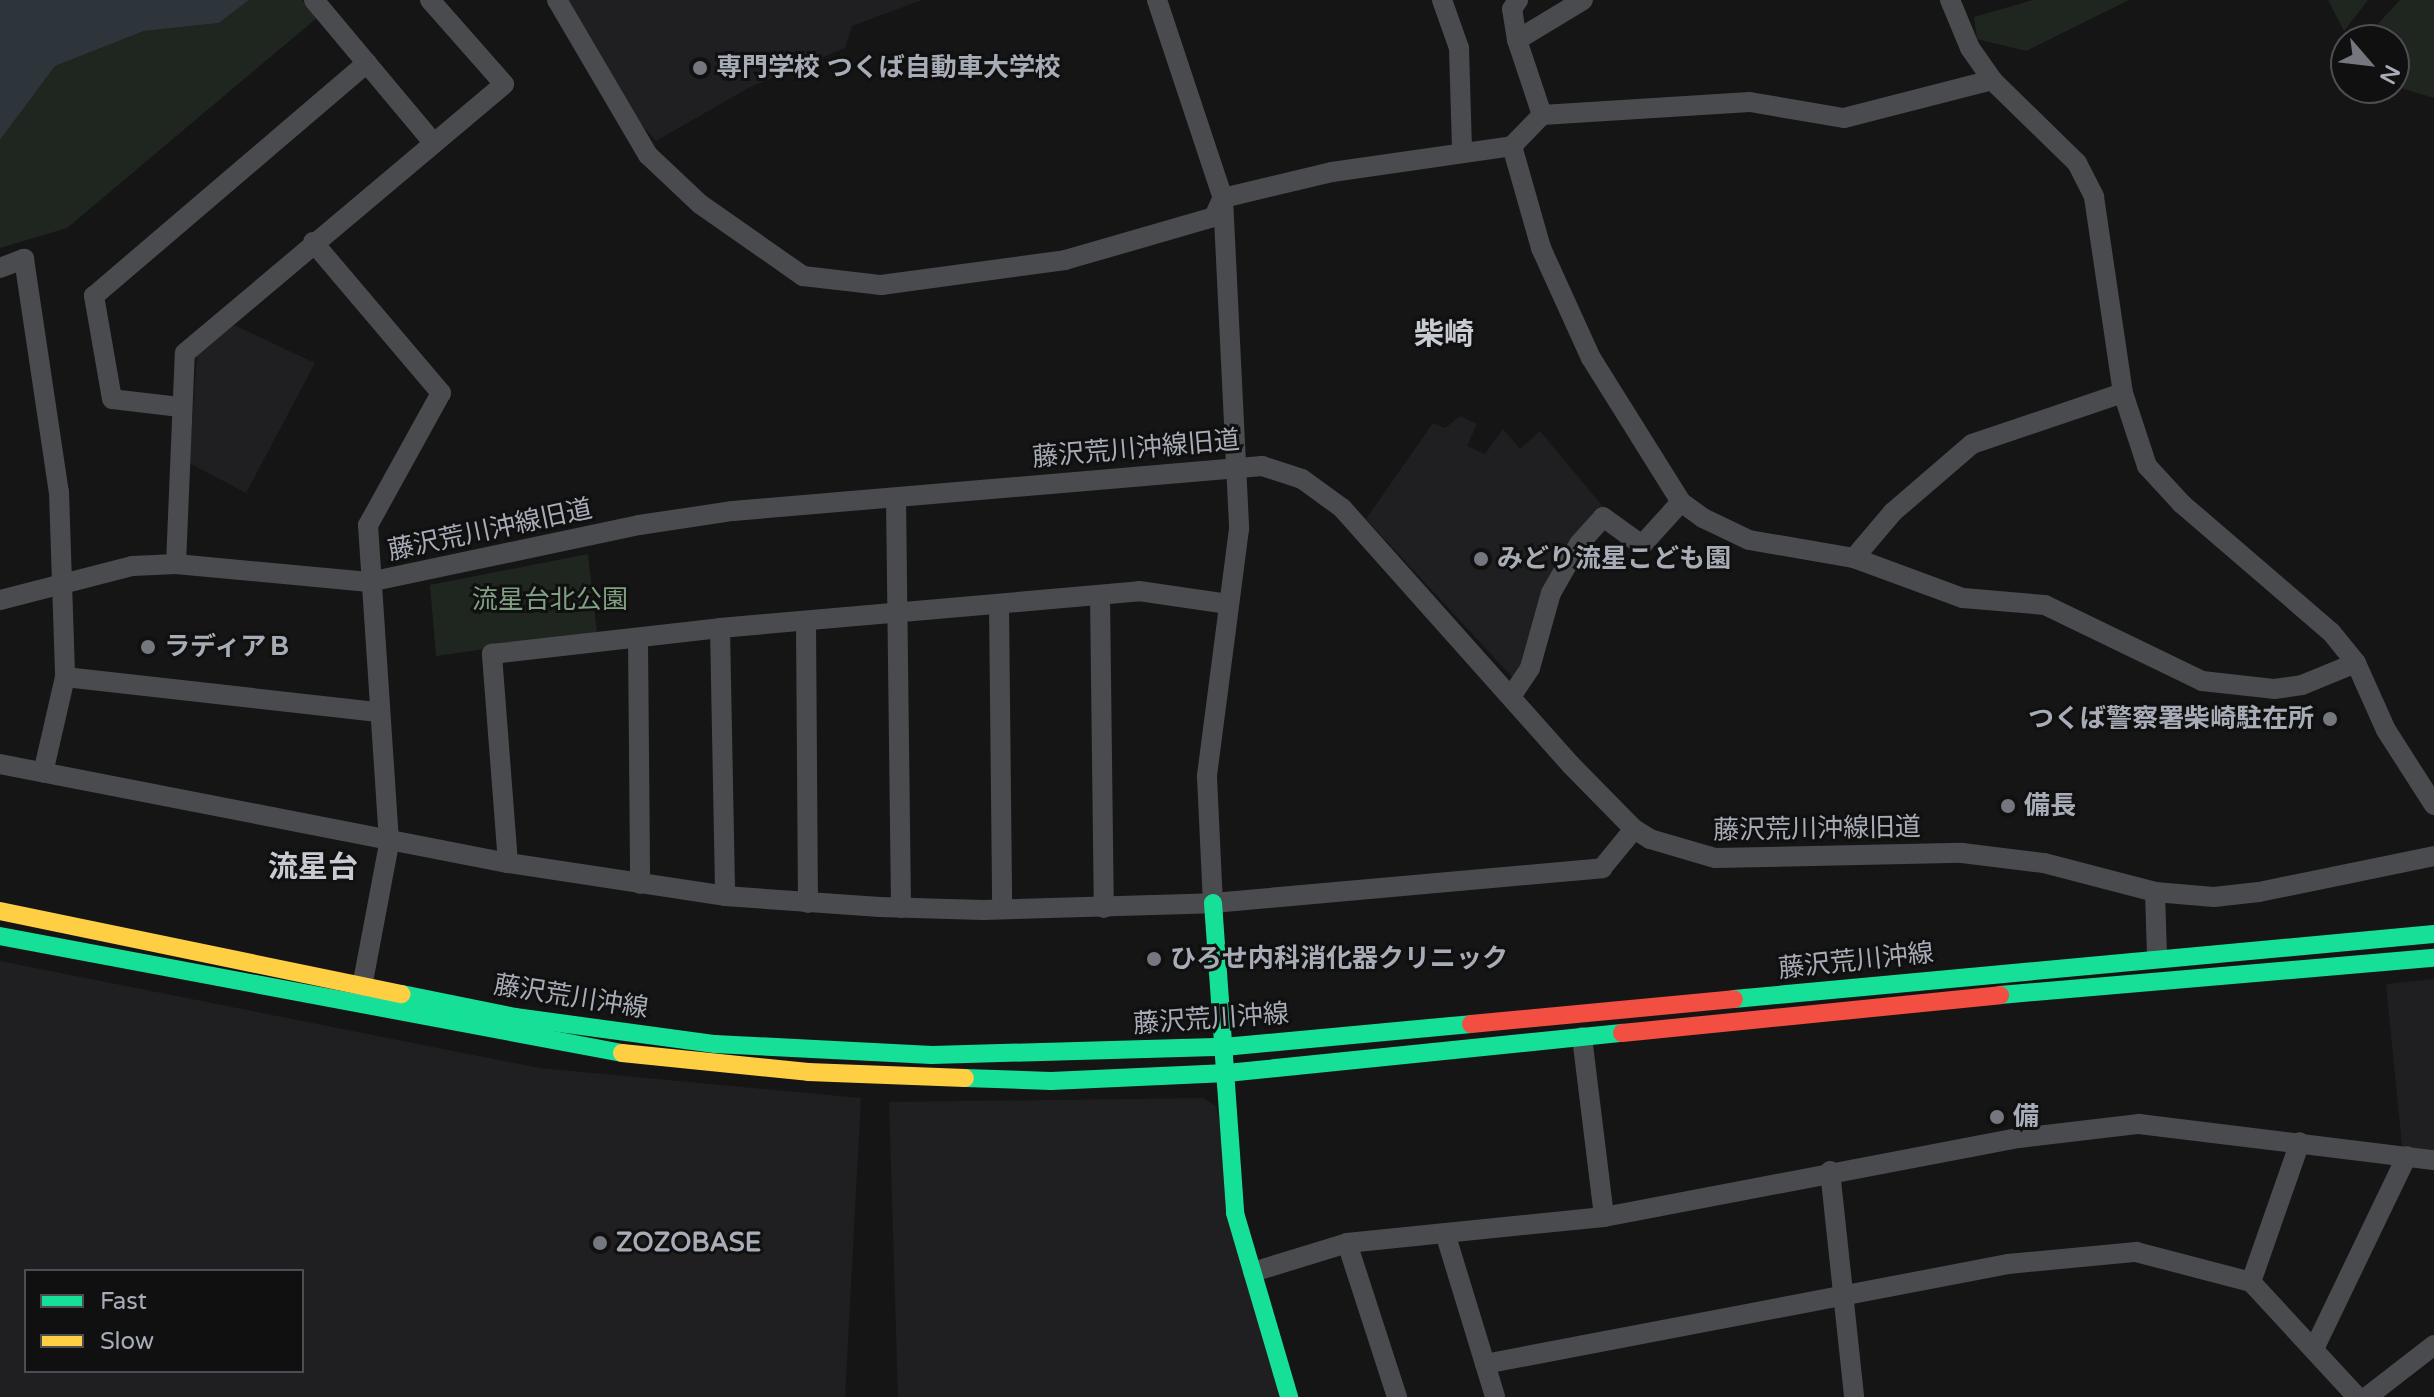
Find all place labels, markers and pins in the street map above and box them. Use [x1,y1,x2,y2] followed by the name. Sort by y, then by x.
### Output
[716,52,1061,84] place label: 専門学校 つくば自動車大学校
[691,59,709,77] marker: 専門学校 つくば自動車大学校
[1497,543,1731,575] place label: みどり流星こども園
[1472,550,1490,568] marker: みどり流星こども園
[164,631,294,663] place label: ラディアＢ
[139,638,157,656] marker: ラディアＢ
[2028,703,2314,735] place label: つくば警察署柴崎駐在所
[2321,710,2339,728] marker: つくば警察署柴崎駐在所
[2024,790,2076,822] place label: 備長
[1999,797,2017,815] marker: 備長
[1170,943,1508,975] place label: ひろせ内科消化器クリニック
[1145,950,1163,968] marker: ひろせ内科消化器クリニック
[2013,1101,2039,1133] place label: 備
[1988,1108,2006,1126] marker: 備
[616,1227,761,1259] place label: ZOZOBASE
[591,1234,609,1252] marker: ZOZOBASE

